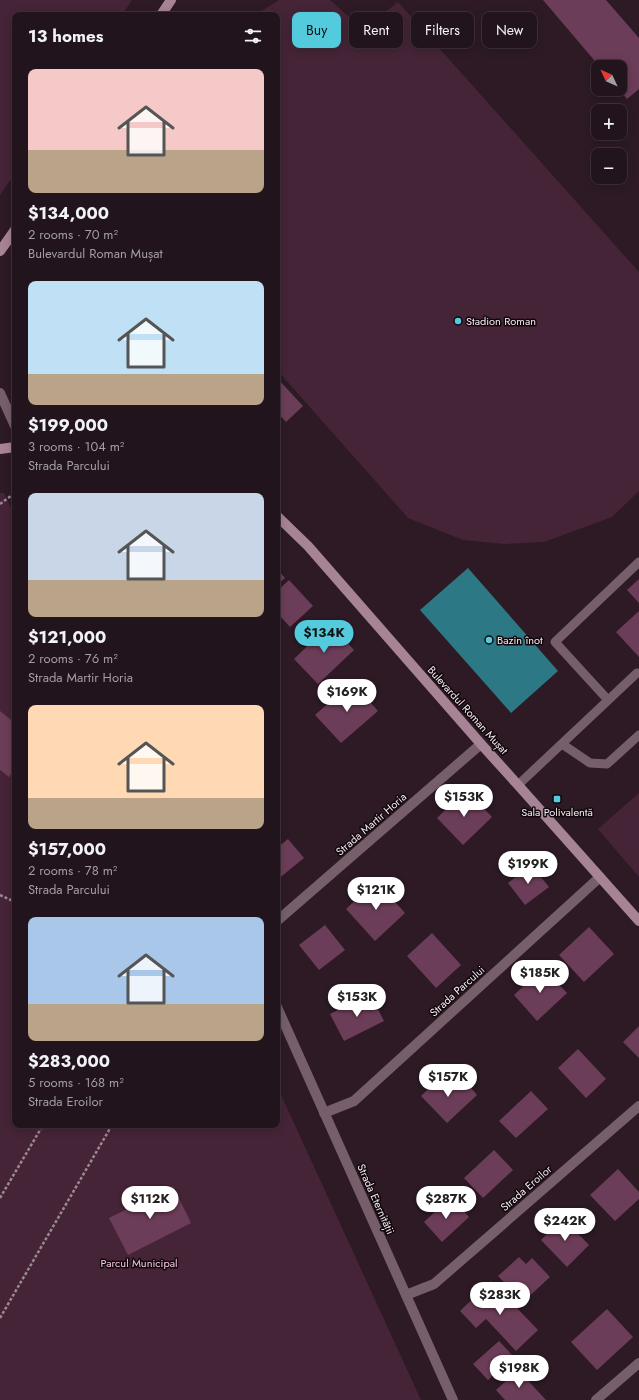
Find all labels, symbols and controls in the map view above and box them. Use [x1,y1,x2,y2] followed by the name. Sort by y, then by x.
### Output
[292,12,341,48] chip: Buy
[349,12,403,48] chip: Rent
[411,12,474,48] chip: Filters
[482,12,537,48] chip: New
[28,24,103,48] text: 13 homes
[242,25,264,47] icon: filters
[591,60,627,96] north arrow
[591,60,627,184] map controls
[110,95,182,167] icon: home
[591,104,627,140] button: +
[591,148,627,184] button: −
[28,201,109,225] text: $134,000
[28,225,118,244] text: 2 rooms · 70 m²
[28,244,163,263] text: Bulevardul Roman Mușat
[110,307,182,379] icon: home
[466,313,536,329] place label: Stadion Roman
[453,316,463,326] marker: Stadion Roman
[28,413,108,437] text: $199,000
[28,437,124,456] text: 3 rooms · 104 m²
[28,456,110,475] text: Strada Parcului
[110,519,182,591] icon: home
[296,620,352,654] pin: $134K
[304,623,344,642] text: $134K
[28,625,106,649] text: $121,000
[497,632,543,648] place label: Bazin înot
[484,635,494,645] marker: Bazin înot
[28,649,118,668] text: 2 rooms · 76 m²
[424,662,512,758] street label: Bulevardul Roman Mușat
[28,668,133,687] text: Strada Martir Horia
[319,679,375,713] pin: $169K
[326,682,368,701] text: $169K
[110,731,182,803] icon: home
[436,784,492,818] pin: $153K
[444,787,484,806] text: $153K
[332,789,410,859] street label: Strada Martir Horia
[552,794,562,804] marker: Sala Polivalentă
[521,804,593,820] place label: Sala Polivalentă
[28,837,106,861] text: $157,000
[500,851,556,885] pin: $199K
[507,854,549,873] text: $199K
[28,861,117,880] text: 2 rooms · 78 m²
[348,877,404,911] pin: $121K
[28,880,110,899] text: Strada Parcului
[357,880,395,899] text: $121K
[110,943,182,1015] icon: home
[512,960,568,994] pin: $185K
[426,962,488,1020] street label: Strada Parcului
[520,963,560,982] text: $185K
[329,984,385,1018] pin: $153K
[337,987,377,1006] text: $153K
[28,1049,110,1073] text: $283,000
[420,1064,476,1098] pin: $157K
[428,1067,468,1086] text: $157K
[28,1073,124,1092] text: 5 rooms · 168 m²
[28,1092,103,1111] text: Strada Eroilor
[353,1161,399,1237] street label: Strada Eternității
[497,1161,555,1215] street label: Strada Eroilor
[122,1186,178,1220] pin: $112K
[418,1186,474,1220] pin: $287K
[131,1189,169,1208] text: $112K
[425,1189,467,1208] text: $287K
[537,1208,593,1242] pin: $242K
[543,1211,587,1230] text: $242K
[101,1255,178,1271] park label: Parcul Municipal
[472,1282,528,1316] pin: $283K
[479,1285,521,1304] text: $283K
[491,1355,547,1389] pin: $198K
[499,1358,539,1377] text: $198K

